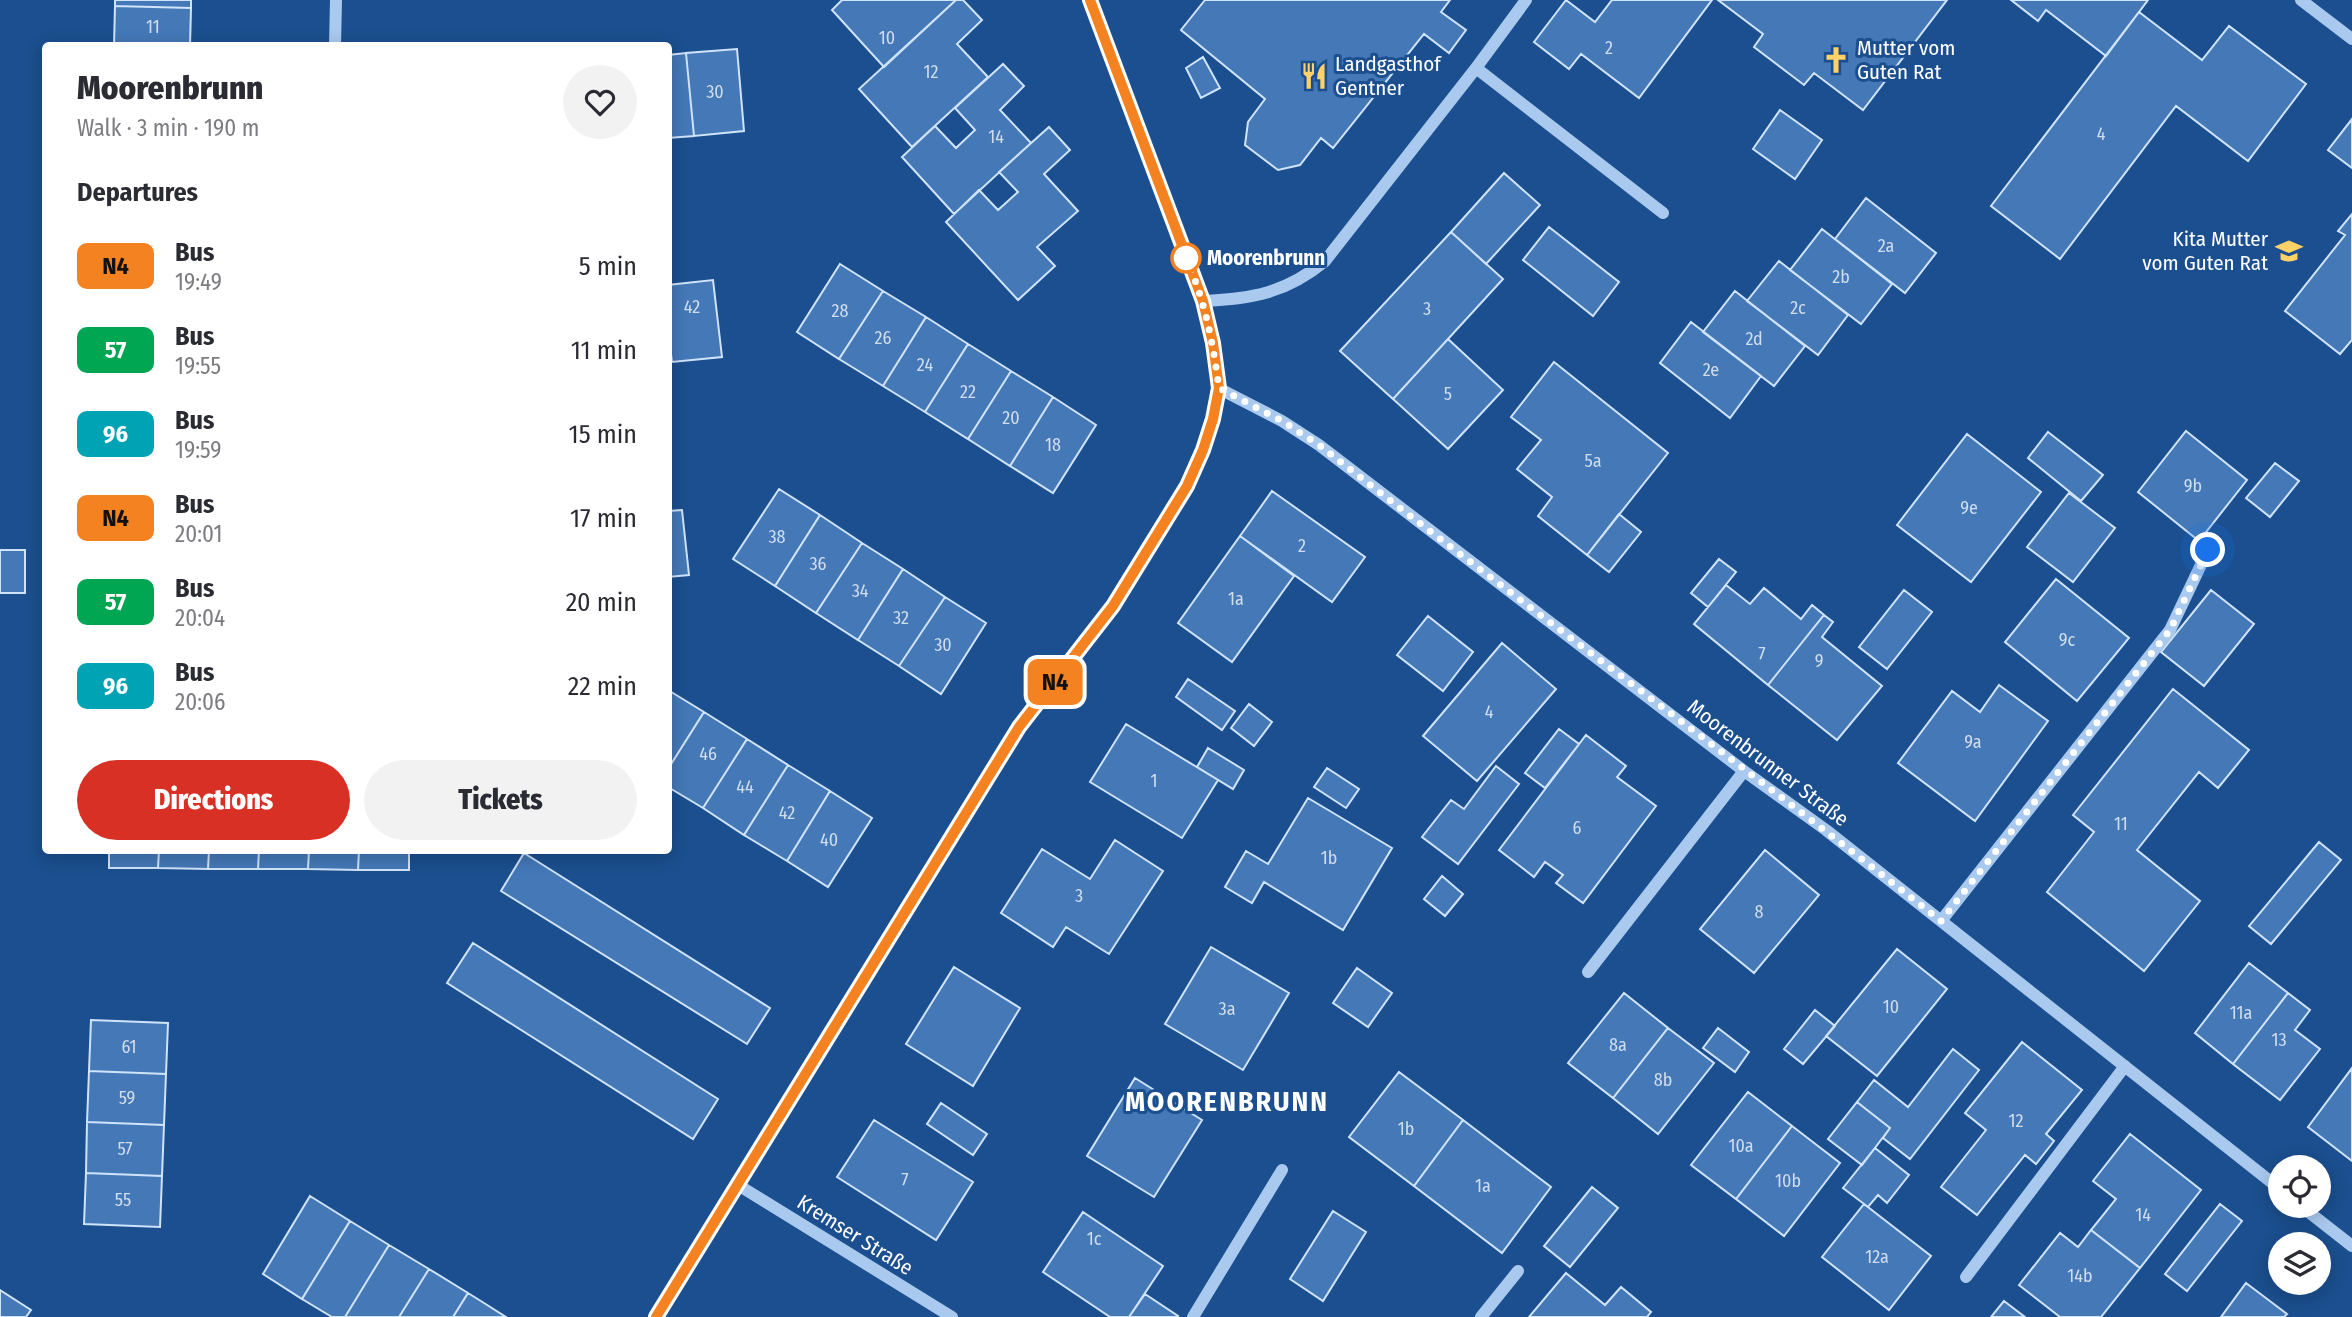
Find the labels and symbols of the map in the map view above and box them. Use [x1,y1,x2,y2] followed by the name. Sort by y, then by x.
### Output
[146,16,160,38] house number: 11
[879,27,895,49] house number: 10
[1857,35,1955,85] place label: Mutter vom Guten Rat
[1605,37,1613,59] house number: 2
[1821,45,1851,75] church icon: Mutter vom Guten Rat
[1335,51,1442,101] place label: Landgasthof Gentner
[924,61,939,83] house number: 12
[1299,61,1329,91] restaurant icon: Landgasthof Gentner
[706,81,724,103] house number: 30
[2097,123,2106,145] house number: 4
[988,126,1004,148] house number: 14
[2142,226,2269,276] place label: Kita Mutter vom Guten Rat
[1878,235,1894,257] house number: 2a
[2274,236,2304,266] school or university icon: Kita Mutter vom Guten Rat
[1171,243,1201,273] marker: Moorenbrunn
[1207,245,1325,271] place label: Moorenbrunn
[1832,266,1850,288] house number: 2b
[684,296,700,318] house number: 42
[1790,297,1806,319] house number: 2c
[1423,298,1431,320] house number: 3
[832,300,848,322] house number: 28
[875,327,892,349] house number: 26
[1745,328,1763,350] house number: 2d
[917,354,933,376] house number: 24
[1703,359,1719,381] house number: 2e
[960,381,976,403] house number: 22
[1444,383,1452,405] house number: 5
[1002,407,1020,429] house number: 20
[1045,434,1061,456] house number: 18
[1584,450,1602,472] house number: 5a
[2184,475,2202,497] house number: 9b
[1960,497,1978,519] house number: 9e
[768,526,786,548] house number: 38
[2190,532,2225,567] your location
[1298,535,1306,557] house number: 2
[809,553,827,575] house number: 36
[852,580,869,602] house number: 34
[1228,588,1244,610] house number: 1a
[893,607,909,629] house number: 32
[2059,629,2076,651] house number: 9c
[934,634,952,656] house number: 30
[1758,643,1766,665] house number: 7
[1815,650,1823,672] house number: 9
[1024,659,1086,705] line badge: N4
[1682,694,1854,832] street label: Moorenbrunner Straße
[1485,701,1494,723] house number: 4
[1964,731,1982,753] house number: 9a
[699,743,717,765] house number: 46
[1150,770,1158,792] house number: 1
[736,776,754,798] house number: 44
[779,802,795,824] house number: 42
[2114,813,2128,835] house number: 11
[1573,817,1582,839] house number: 6
[820,829,838,851] house number: 40
[1321,847,1337,869] house number: 1b
[1075,885,1083,907] house number: 3
[1755,901,1764,923] house number: 8
[1883,996,1899,1018] house number: 10
[1219,998,1236,1020] house number: 3a
[2230,1002,2252,1024] house number: 11a
[2271,1029,2287,1051] house number: 13
[1609,1034,1627,1056] house number: 8a
[121,1036,137,1058] house number: 61
[1654,1069,1672,1091] house number: 8b
[1125,1085,1329,1118] district label: MOORENBRUNN
[119,1087,135,1109] house number: 59
[2009,1110,2024,1132] house number: 12
[1398,1118,1414,1140] house number: 1b
[1728,1135,1754,1157] house number: 10a
[117,1138,133,1160] house number: 57
[901,1169,909,1191] house number: 7
[1775,1170,1801,1192] house number: 10b
[1475,1175,1491,1197] house number: 1a
[115,1189,131,1211] house number: 55
[792,1189,918,1281] street label: Kremser Straße
[2135,1204,2151,1226] house number: 14
[1087,1228,1102,1250] house number: 1c
[1865,1246,1889,1268] house number: 12a
[2067,1265,2093,1287] house number: 14b

